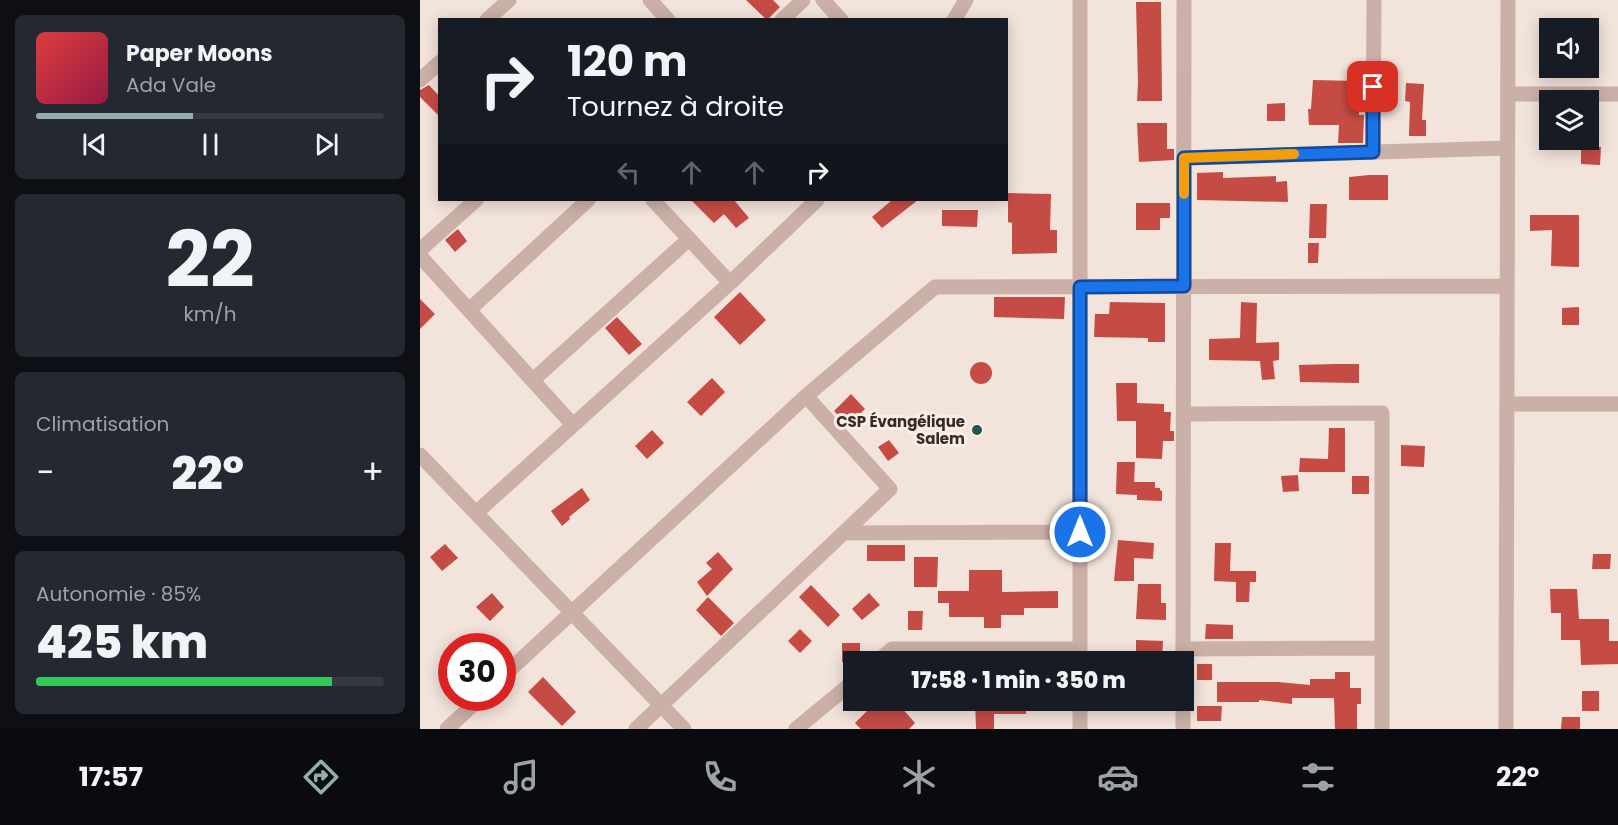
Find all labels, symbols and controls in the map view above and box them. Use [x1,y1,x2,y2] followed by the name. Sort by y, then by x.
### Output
[1539,18,1599,150] map controls
[1539,18,1599,78] button: sound
[567,32,688,91] text: 120 m
[126,38,273,69] text: Paper Moons
[468,42,546,120] icon: right
[1347,61,1398,112] pin
[1356,70,1389,103] icon: arrive
[126,71,216,99] text: Ada Vale
[567,88,784,125] text: Tournez à droite
[1539,90,1599,150] button: layers
[78,128,111,161] icon: previous
[194,128,227,161] icon: pause
[310,128,343,161] icon: next
[612,156,645,189] icon: left
[675,156,708,189] icon: ahead
[738,156,771,189] icon: ahead
[801,156,834,189] icon: right
[165,205,255,314] text: 22
[183,300,237,328] text: km/h
[36,410,169,438] text: Climatisation
[836,411,965,449] place label: CSP Évangélique Salem
[970,423,984,437] marker: CSP Évangélique Salem
[171,442,244,505] text: 22°
[36,449,54,496] text: −
[361,449,384,496] text: +
[1048,500,1112,564] position arrow
[36,580,201,608] text: Autonomie · 85%
[36,611,208,674] text: 425 km
[438,633,516,711] speed limit sign: 30
[911,665,1126,696] text: 17:58 · 1 min · 350 m
[300,756,342,798] icon: directions
[500,756,542,798] icon: music
[699,756,741,798] icon: phone
[898,756,940,798] icon: climate
[1097,756,1139,798] icon: car
[1297,756,1339,798] icon: filters
[79,758,143,795] text: 17:57
[1496,758,1539,795] text: 22°

